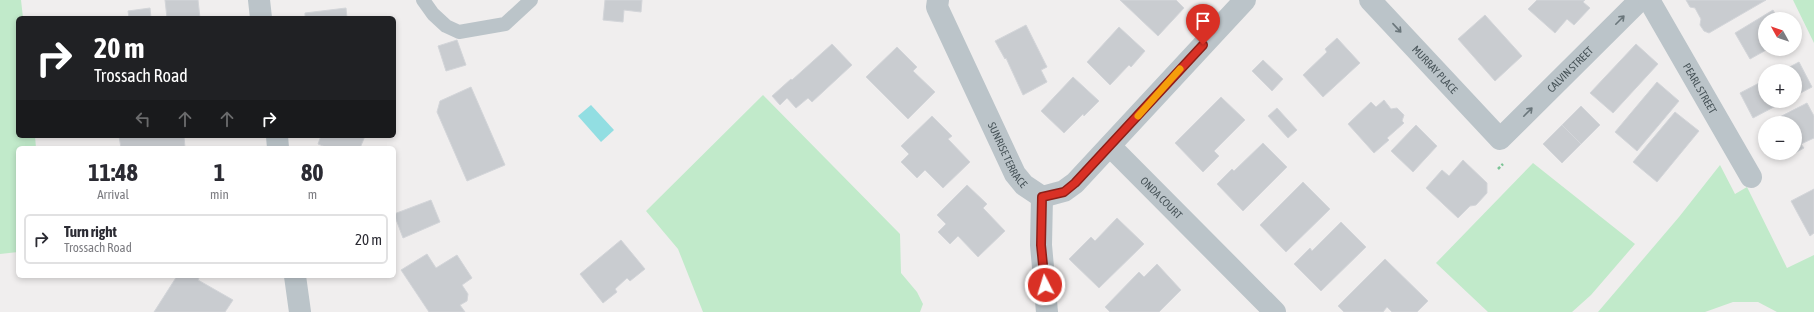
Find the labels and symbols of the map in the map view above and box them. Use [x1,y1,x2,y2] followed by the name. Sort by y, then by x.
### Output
[1186,4,1220,45] pin
[1758,12,1802,56] north arrow
[1615,15,1625,25] one-way arrow
[1392,23,1401,33] one-way arrow
[1410,43,1460,96] street label: MURRAY PLACE
[1545,44,1595,95] street label: CALVIN STREET
[1681,61,1719,116] street label: PEARL STREET
[1523,107,1533,116] one-way arrow
[986,120,1030,190] street label: SUNRISE TERRACE
[1138,174,1185,221] street label: ONDA COURT
[1024,264,1066,306] position arrow

